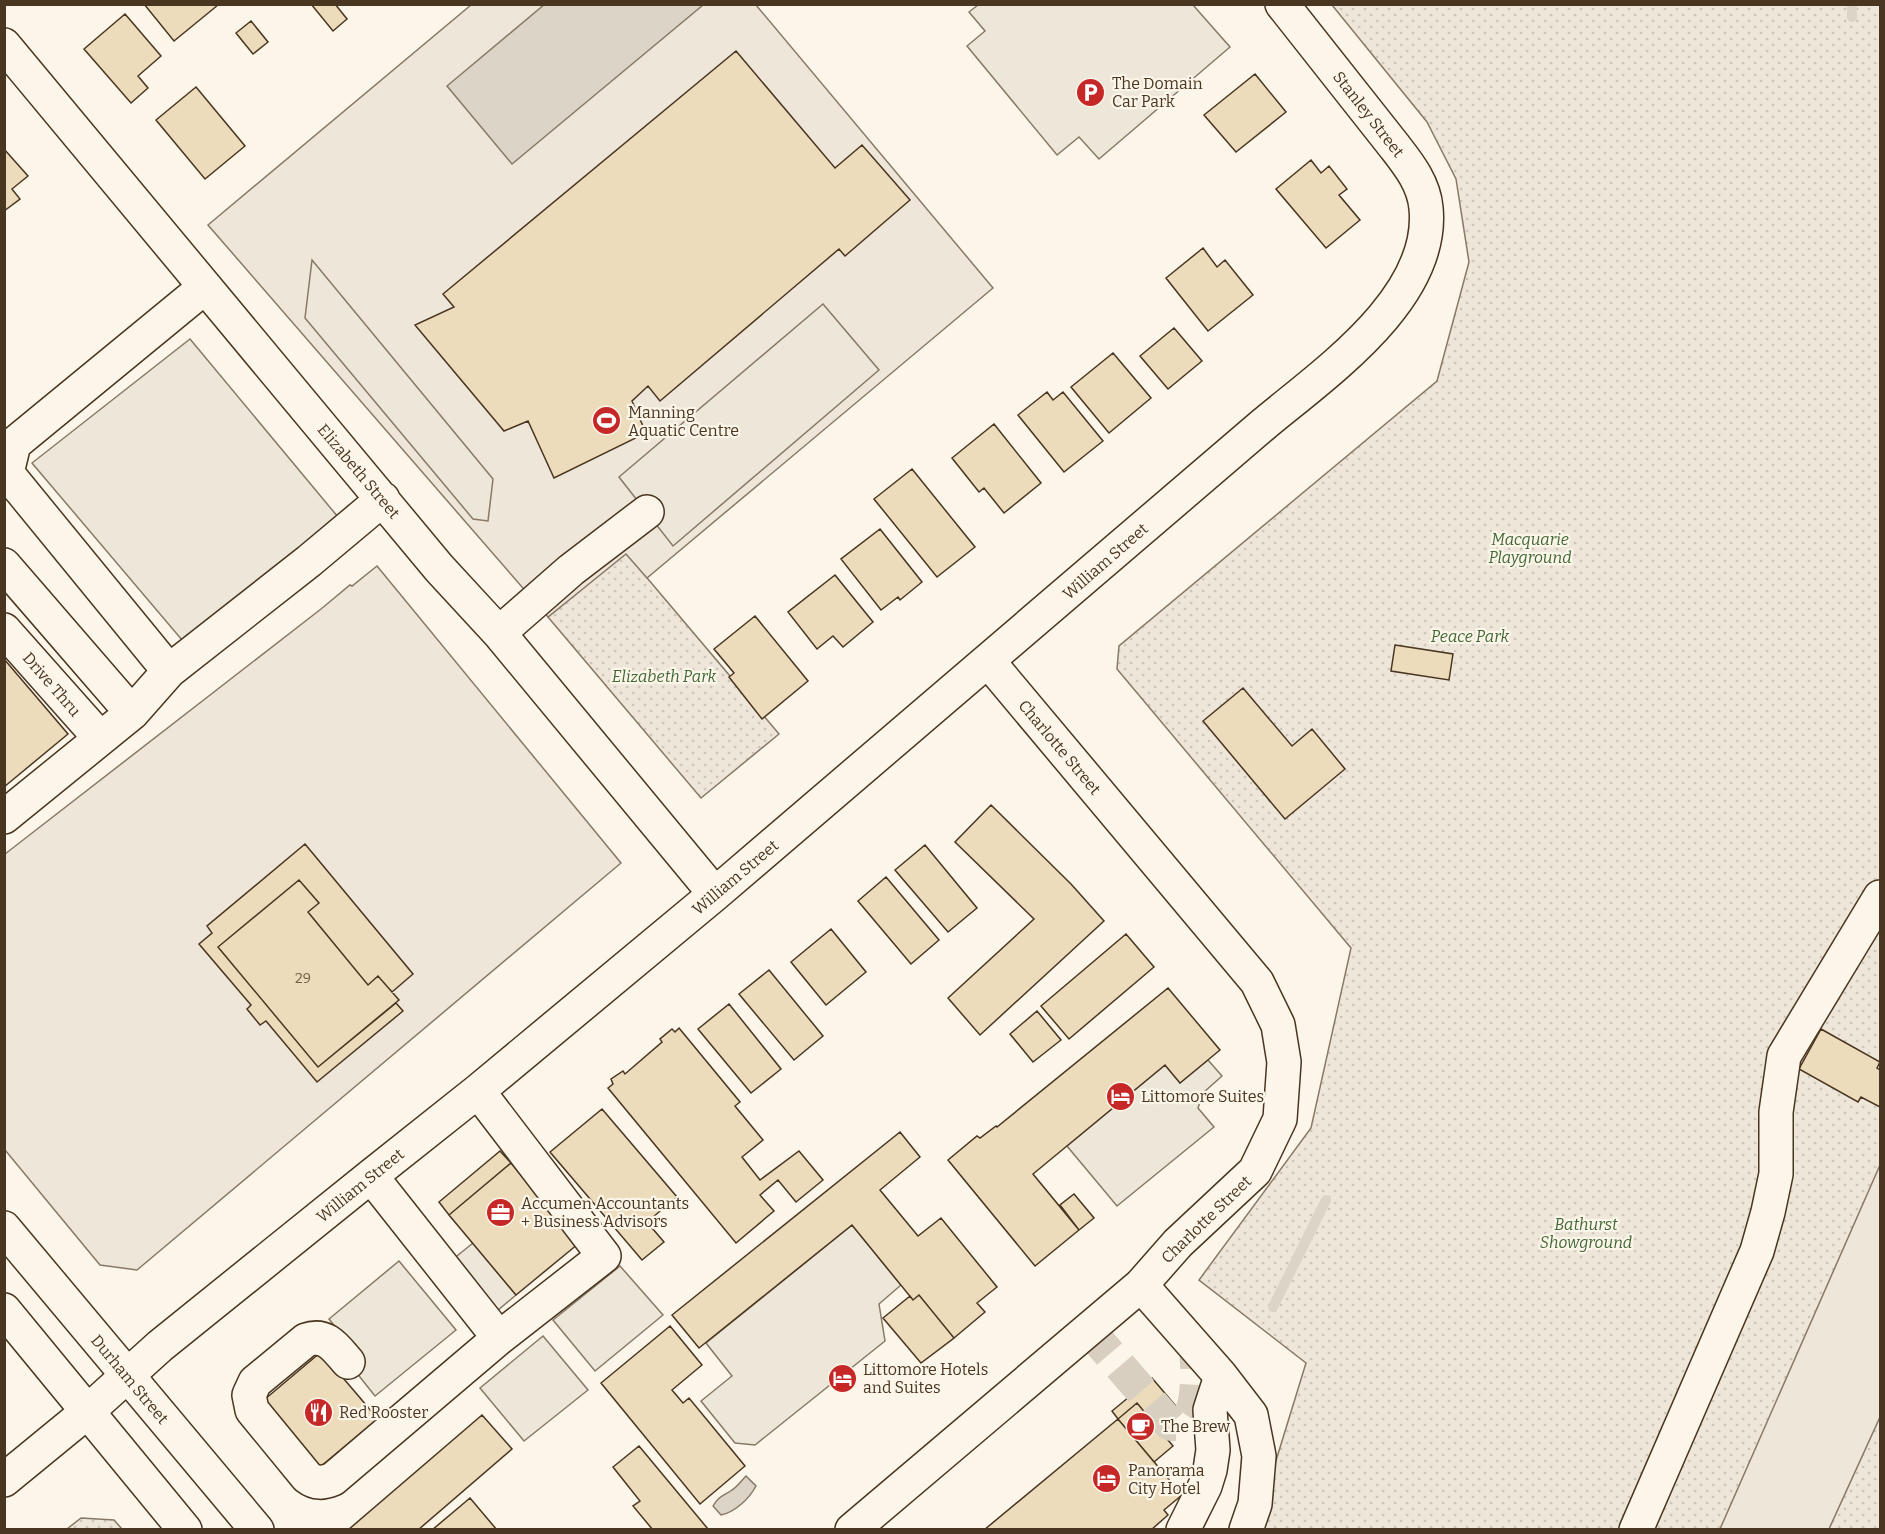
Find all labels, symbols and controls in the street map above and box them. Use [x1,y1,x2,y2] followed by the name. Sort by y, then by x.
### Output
[1329,68,1408,161] street label: Stanley Street
[1112,74,1203,111] place label: The Domain Car Park
[1075,76,1107,108] parking icon: The Domain Car Park
[628,403,739,440] place label: Manning Aquatic Centre
[591,405,623,437] sports icon: Manning Aquatic Centre
[314,420,404,523] street label: Elizabeth Street
[1059,519,1152,604] street label: William Street
[1488,530,1572,567] park label: Macquarie Playground
[1431,627,1510,646] park label: Peace Park
[19,648,85,720] street label: Drive Thru
[612,667,716,686] park label: Elizabeth Park
[1015,696,1105,799] street label: Charlotte Street
[688,836,782,919] street label: William Street
[295,970,311,987] house number: 29
[1104,1080,1136,1112] hotel icon: Littomore Suites
[1141,1087,1264,1106] place label: Littomore Suites
[313,1144,408,1226] street label: William Street
[1157,1172,1255,1267] street label: Charlotte Street
[521,1194,689,1231] place label: Accumen Accountants + Business Advisors
[484,1196,516,1228] office icon: Accumen Accountants + Business Advisors
[1540,1215,1632,1252] park label: Bathurst Showground
[87,1331,172,1428] street label: Durham Street
[863,1360,988,1397] place label: Littomore Hotels and Suites
[826,1362,858,1394] hotel icon: Littomore Hotels and Suites
[302,1396,334,1428] restaurant icon: Red Rooster
[339,1403,428,1422] place label: Red Rooster
[1124,1410,1156,1442] cafe icon: The Brew
[1161,1417,1230,1436] place label: The Brew
[1128,1461,1205,1498] place label: Panorama City Hotel
[1091,1463,1123,1495] hotel icon: Panorama City Hotel

